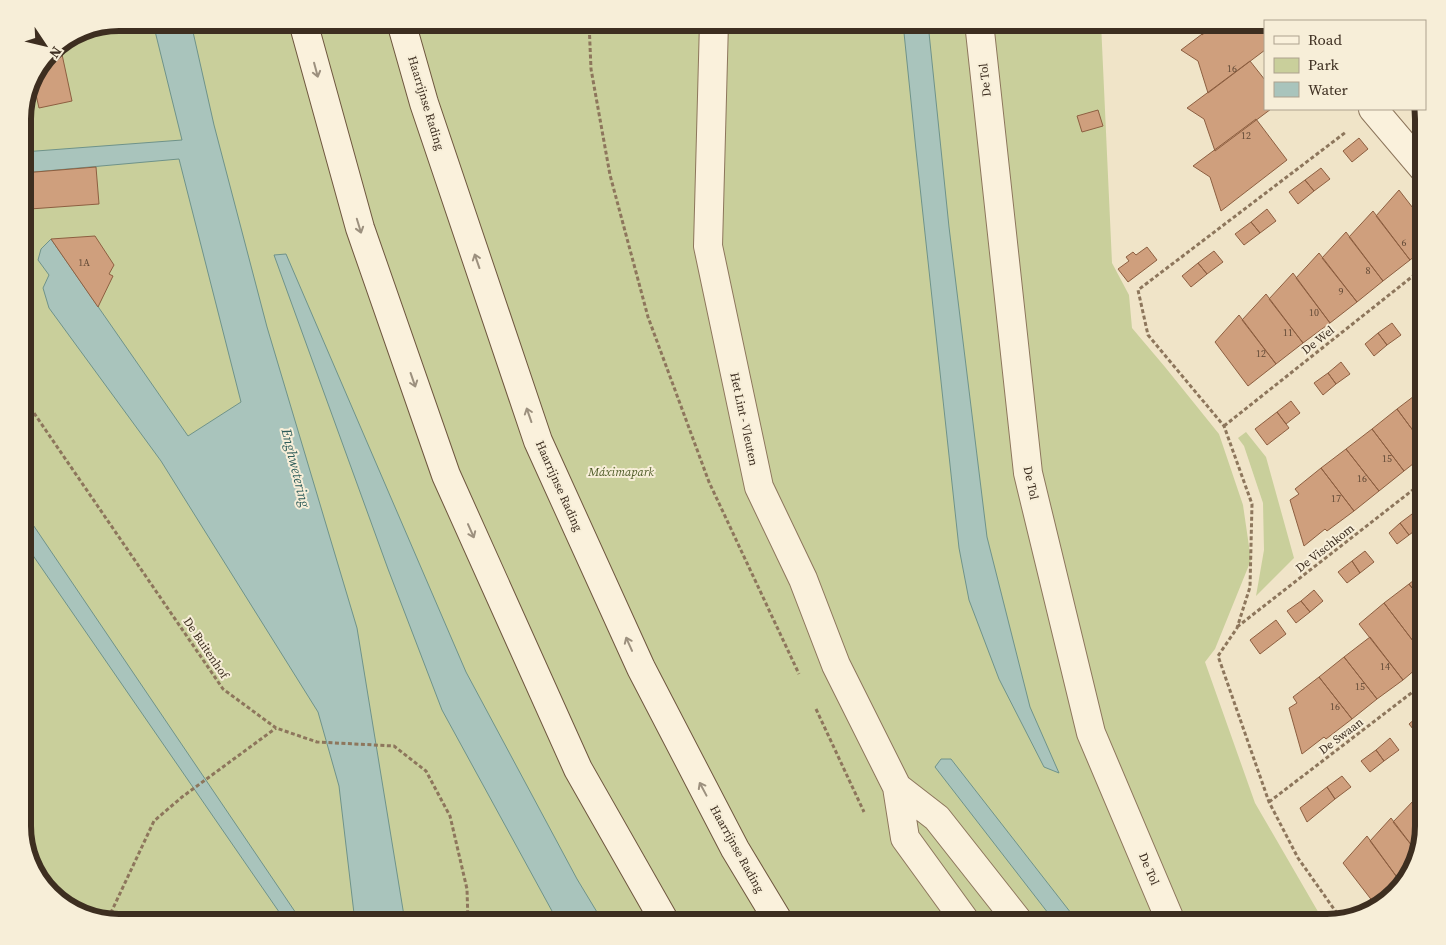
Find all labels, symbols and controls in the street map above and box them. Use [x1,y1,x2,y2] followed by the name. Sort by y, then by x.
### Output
[20,20,70,70] north arrow
[1264,20,1426,110] legend
[1308,29,1342,50] text: Road
[45,43,67,62] text: N
[404,54,448,152] street label: Haarrijnse Rading
[1308,54,1340,75] text: Park
[312,61,321,77] one-way arrow
[975,62,995,98] street label: De Tol
[1227,62,1237,75] house number: 16
[1308,79,1349,100] text: Water
[1241,129,1251,142] house number: 12
[355,218,365,234] one-way arrow
[1402,236,1407,249] house number: 6
[472,253,482,269] one-way arrow
[78,256,90,269] house number: 1A
[1366,264,1371,277] house number: 8
[1339,285,1344,298] house number: 9
[1309,306,1319,319] house number: 10
[1298,322,1338,358] street label: De Wel
[1283,326,1293,339] house number: 11
[1256,347,1266,360] house number: 12
[408,371,418,387] one-way arrow
[726,371,762,467] street label: Het Lint - Vleuten
[524,407,534,423] one-way arrow
[276,425,316,511] water label: Enghwetering
[532,438,586,534] street label: Haarrijnse Rading
[1382,452,1392,465] house number: 15
[587,464,654,480] park label: Máximapark
[1020,465,1042,502] street label: De Tol
[1357,472,1367,485] house number: 16
[1331,492,1341,505] house number: 17
[1292,520,1358,576] street label: De Vischkom
[467,523,477,538] one-way arrow
[180,614,233,683] street label: De Buitenhof
[624,637,634,652] one-way arrow
[1380,660,1390,673] house number: 14
[1355,680,1365,693] house number: 15
[1330,700,1340,713] house number: 16
[1316,714,1366,758] street label: De Swaan
[698,781,708,796] one-way arrow
[706,802,768,896] street label: Haarrijnse Rading
[1135,850,1163,888] street label: De Tol

